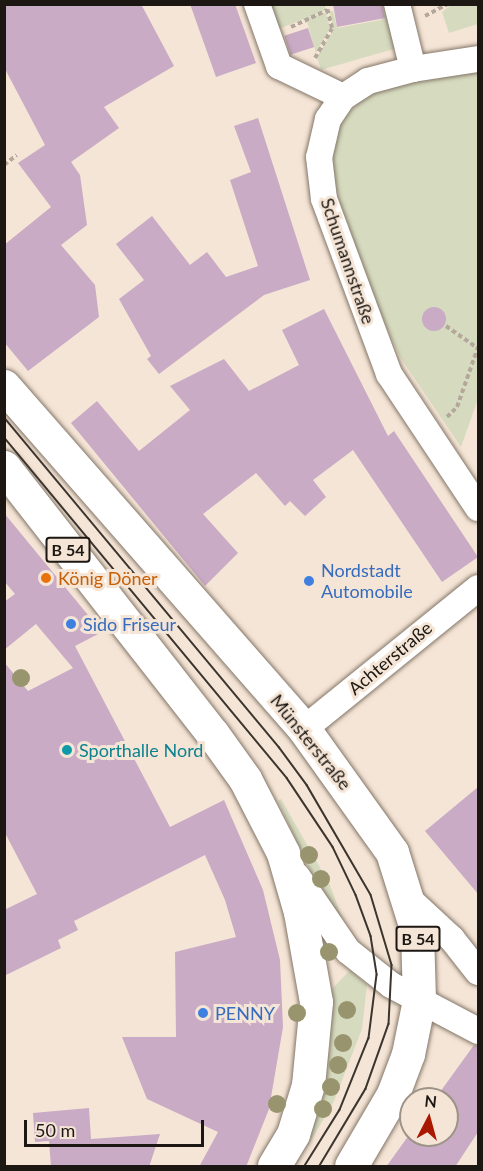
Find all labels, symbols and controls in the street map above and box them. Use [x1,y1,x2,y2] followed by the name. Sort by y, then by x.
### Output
[316,195,380,327] street label: Schumannstraße
[46,537,90,563] road number: B 54
[321,560,413,602] place label: Nordstadt Automobile
[58,567,158,589] place label: König Döner
[39,571,53,585] marker: König Döner
[302,574,316,588] marker: Nordstadt Automobile
[83,613,176,635] place label: Sido Friseur
[64,617,78,631] marker: Sido Friseur
[344,617,436,699] street label: Achterstraße
[266,690,356,794] street label: Münsterstraße
[79,739,203,761] place label: Sporthalle Nord
[60,743,74,757] marker: Sporthalle Nord
[396,926,440,952] road number: B 54
[215,1002,275,1024] place label: PENNY
[196,1006,210,1020] marker: PENNY
[399,1087,459,1147] north arrow
[424,1090,438,1111] text: N
[27,1108,207,1146] scale bar
[35,1119,75,1141] text: 50 m

